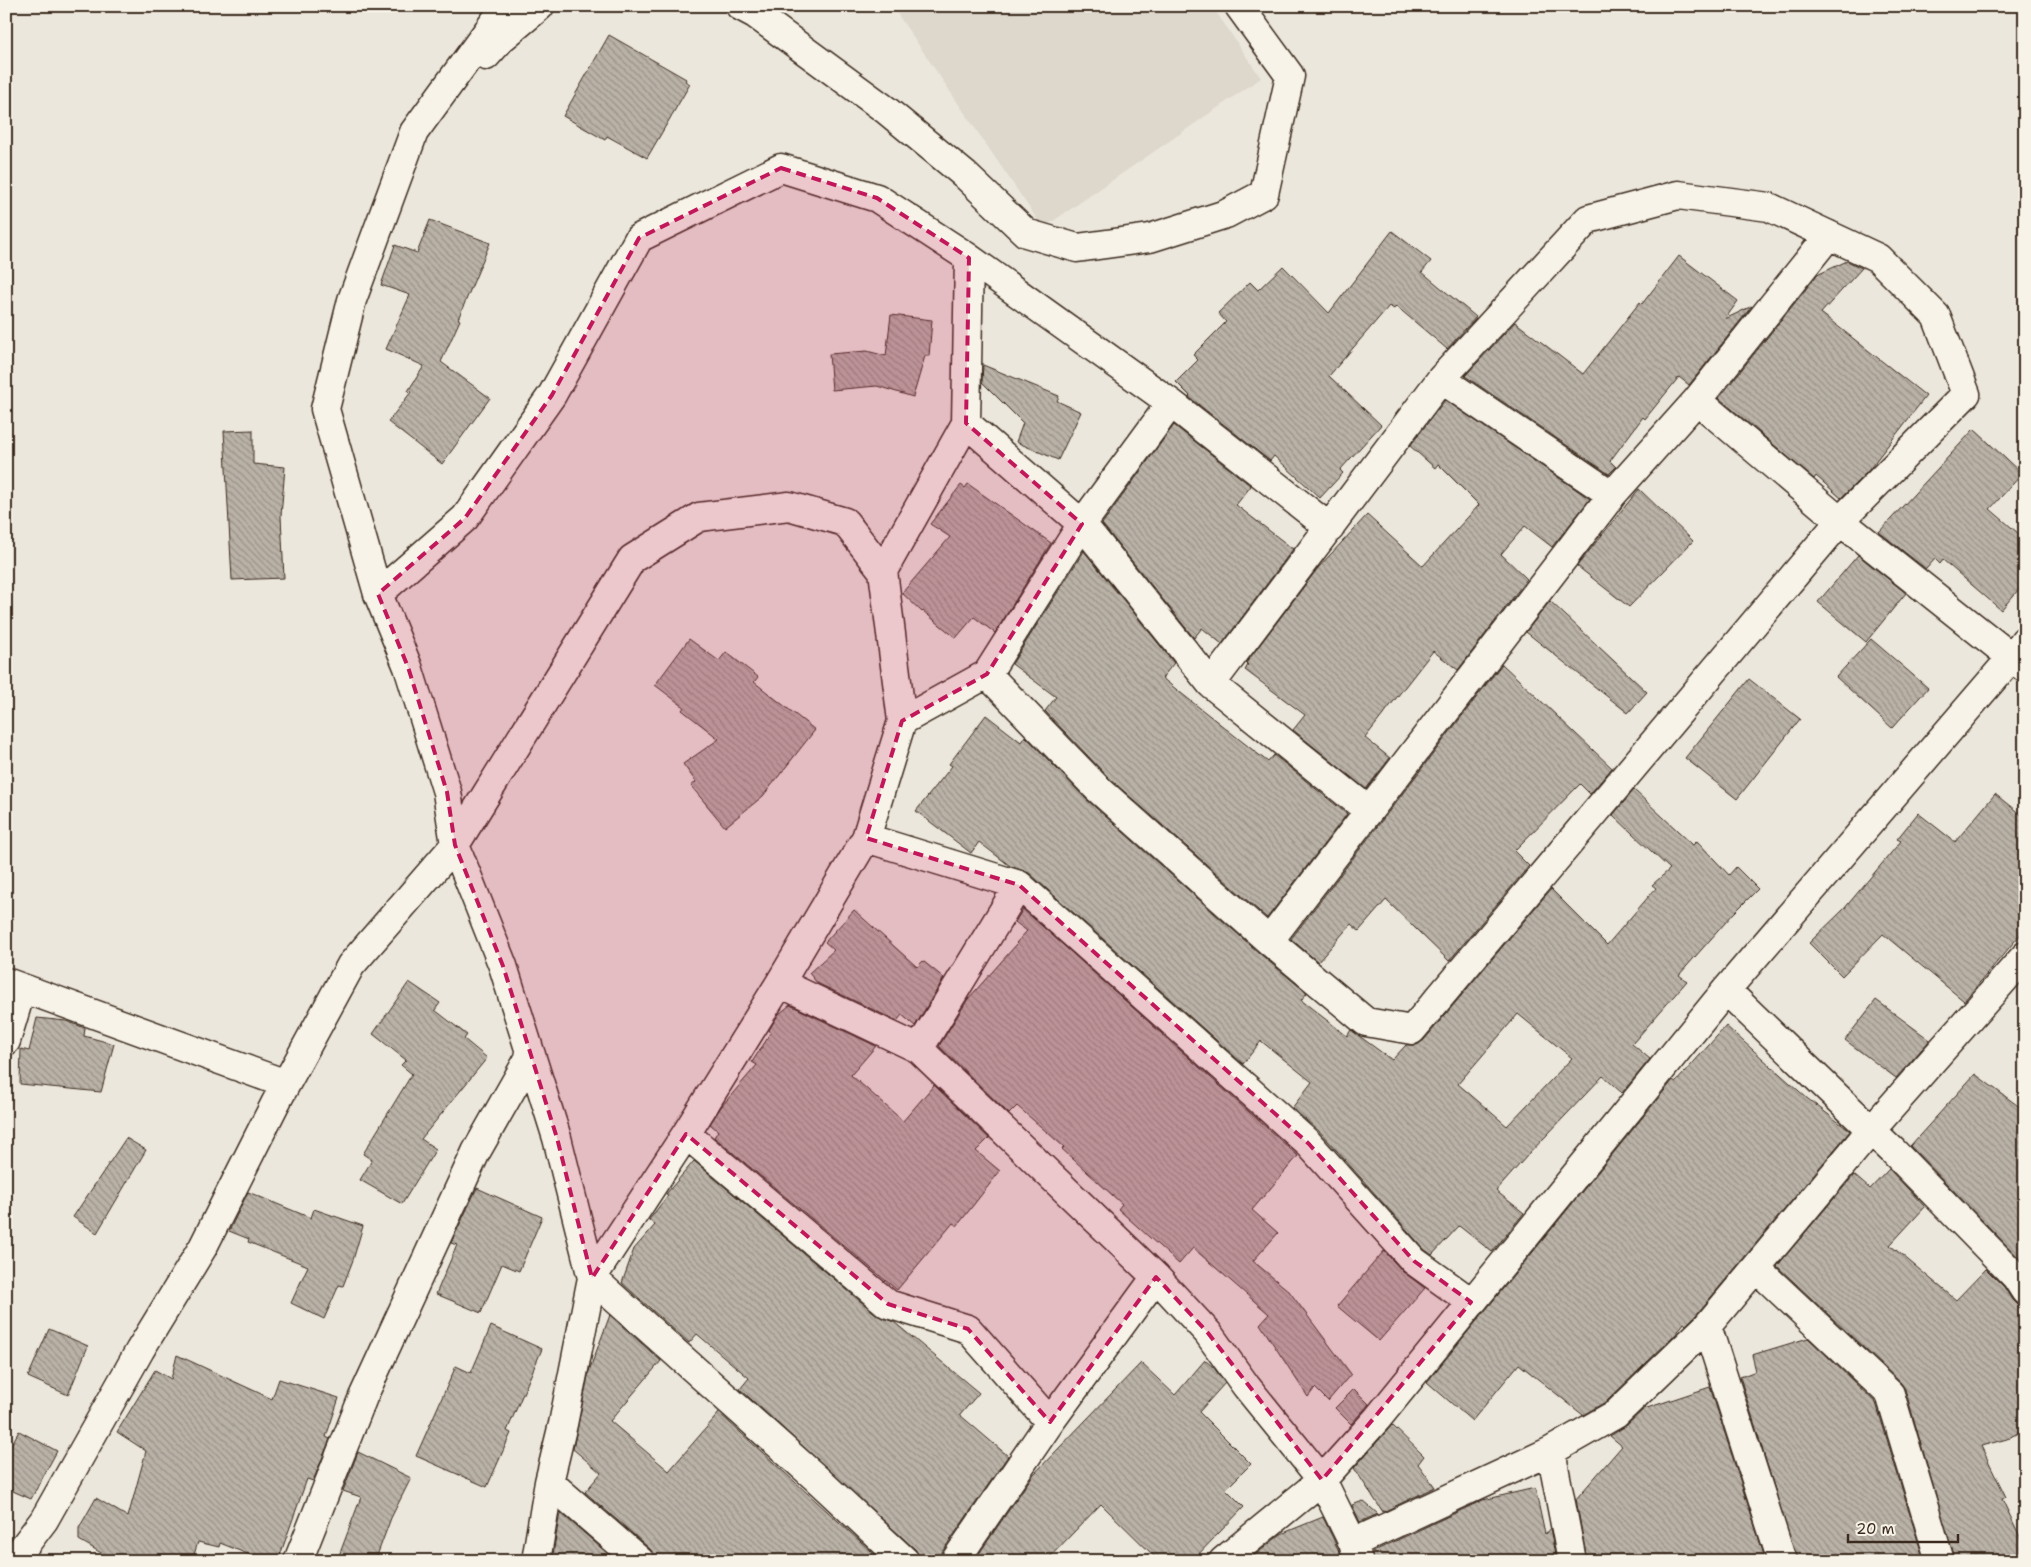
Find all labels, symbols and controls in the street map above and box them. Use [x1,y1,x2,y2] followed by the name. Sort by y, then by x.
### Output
[1848,1512,1958,1544] scale bar
[1856,1519,1895,1539] text: 20 m

